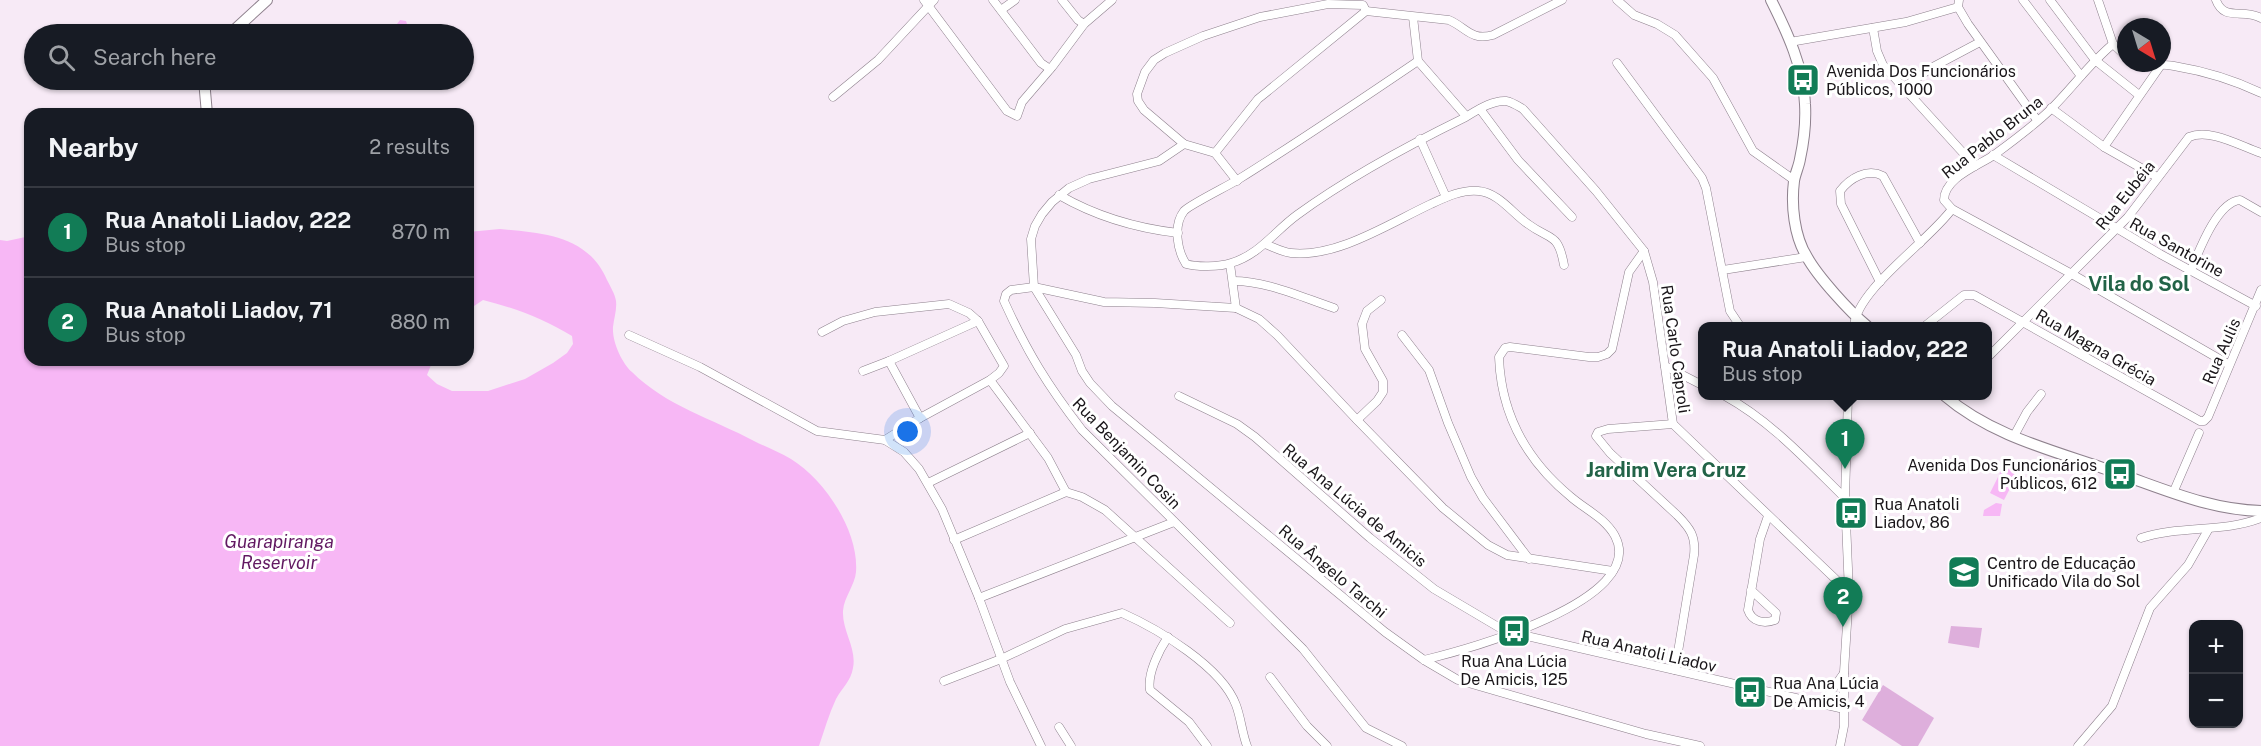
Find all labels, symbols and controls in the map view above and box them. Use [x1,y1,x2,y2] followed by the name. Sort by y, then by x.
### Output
[2117,18,2171,72] north arrow
[24,24,474,90] search box
[45,41,78,74] icon: search
[93,44,217,70] text: Search here
[1785,62,1821,98] bus stop icon: Avenida Dos Funcionários Públicos, 1000
[1826,62,2016,99] place label: Avenida Dos Funcionários Públicos, 1000
[1938,92,2047,183] street label: Rua Pablo Bruna
[48,132,138,163] text: Nearby
[369,135,450,159] text: 2 results
[2092,157,2159,234] street label: Rua Eubéia
[105,207,351,233] text: Rua Anatoli Liadov, 222
[2126,214,2227,281] street label: Rua Santorine
[63,220,72,244] text: 1
[391,220,450,244] text: 870 m
[105,233,186,257] text: Bus stop
[2088,272,2190,296] district label: Vila do Sol
[1657,284,1694,414] street label: Rua Carlo Caproli
[105,297,333,323] text: Rua Anatoli Liadov, 71
[2032,305,2159,390] street label: Rua Magna Grécia
[61,310,74,334] text: 2
[390,310,450,334] text: 880 m
[2199,315,2244,387] street label: Rua Aulis
[1698,322,1992,400] popup
[105,323,186,347] text: Bus stop
[1722,336,1968,362] text: Rua Anatoli Liadov, 222
[1722,362,1803,386] text: Bus stop
[1069,394,1185,513] street label: Rua Benjamin Cosin
[893,417,922,446] your location
[1826,420,1864,469] pin: 1
[1279,440,1430,571] street label: Rua Ana Lúcia de Amicis
[1907,456,2097,493] place label: Avenida Dos Funcionários Públicos, 612
[2102,456,2138,492] bus stop icon: Avenida Dos Funcionários Públicos, 612
[1586,458,1746,482] district label: Jardim Vera Cruz
[1833,495,1869,531] bus stop icon: Rua Anatoli Liadov, 86
[1874,495,1960,532] place label: Rua Anatoli Liadov, 86
[1275,520,1391,622] street label: Rua Ângelo Tarchi
[224,531,334,573] water label: Guarapiranga Reservoir
[1946,554,1982,590] school or university icon: Centro de Educação Unificado Vila do Sol
[1987,554,2140,591] place label: Centro de Educação Unificado Vila do Sol
[1824,578,1862,627] pin: 2
[1496,613,1532,649] bus stop icon: Rua Ana Lúcia De Amicis, 125
[2189,620,2243,728] map controls
[2189,620,2243,674] button: +
[1580,627,1718,676] street label: Rua Anatoli Liadov
[1460,652,1568,689] place label: Rua Ana Lúcia De Amicis, 125
[1732,674,1768,710] bus stop icon: Rua Ana Lúcia De Amicis, 4
[1773,674,1879,711] place label: Rua Ana Lúcia De Amicis, 4
[2189,674,2243,728] button: −

